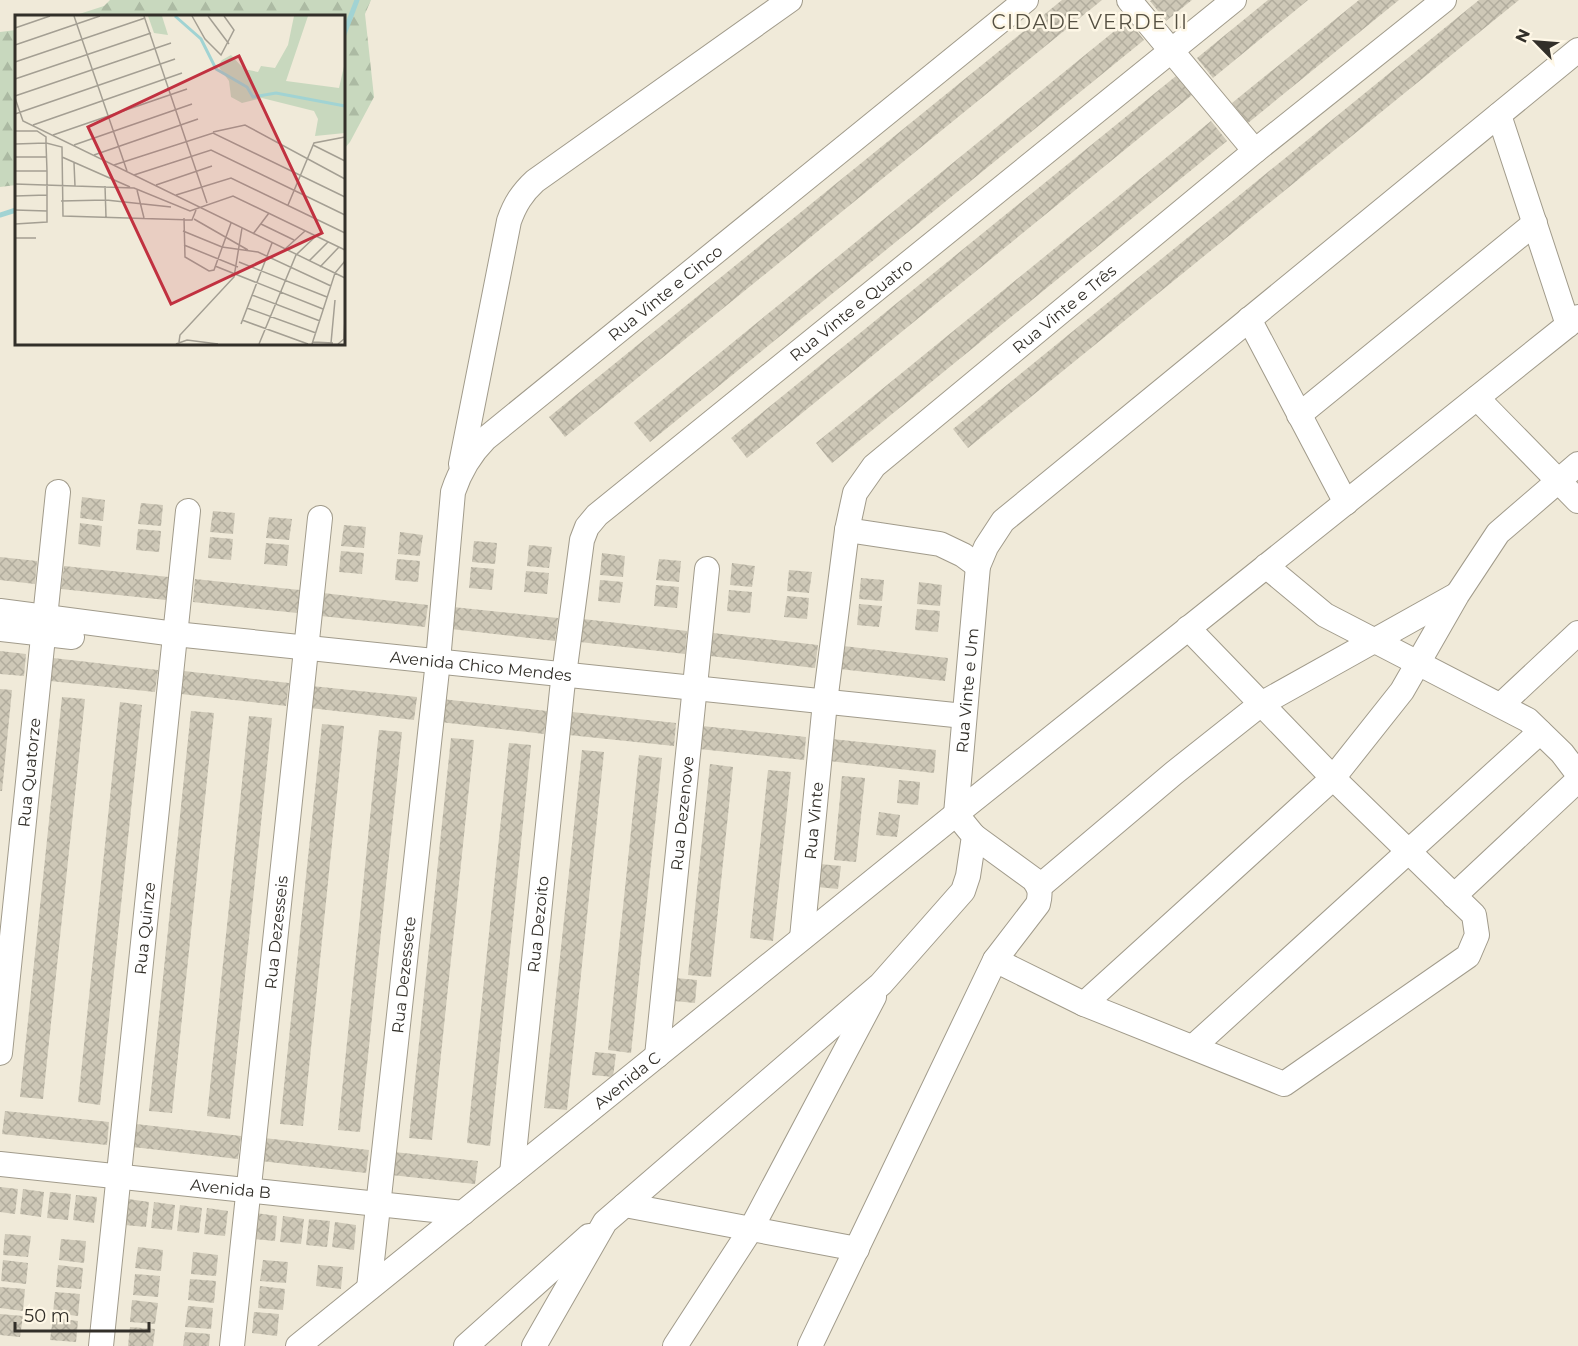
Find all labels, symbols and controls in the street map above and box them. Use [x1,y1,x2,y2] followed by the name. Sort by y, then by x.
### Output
[991,10,1189,34] district label: CIDADE VERDE II
[1506,12,1566,72] north arrow
[15,15,345,345] inset map
[1512,26,1534,46] text: N
[604,241,726,345] street label: Rua Vinte e Cinco
[786,254,916,365] street label: Rua Vinte e Quatro
[1008,260,1120,357] street label: Rua Vinte e Três
[952,627,982,754] street label: Rua Vinte e Um
[389,647,573,685] street label: Avenida Chico Mendes
[14,717,44,828] street label: Rua Quatorze
[667,755,697,872] street label: Rua Dezenove
[800,781,827,860] street label: Rua Vinte
[260,874,291,990] street label: Rua Dezesseis
[523,875,552,974] street label: Rua Dezoito
[130,881,159,976] street label: Rua Quinze
[388,915,419,1034] street label: Rua Dezessete
[590,1047,664,1113] street label: Avenida C
[189,1175,272,1202] street label: Avenida B
[15,1295,148,1333] scale bar
[24,1305,70,1327] text: 50 m

